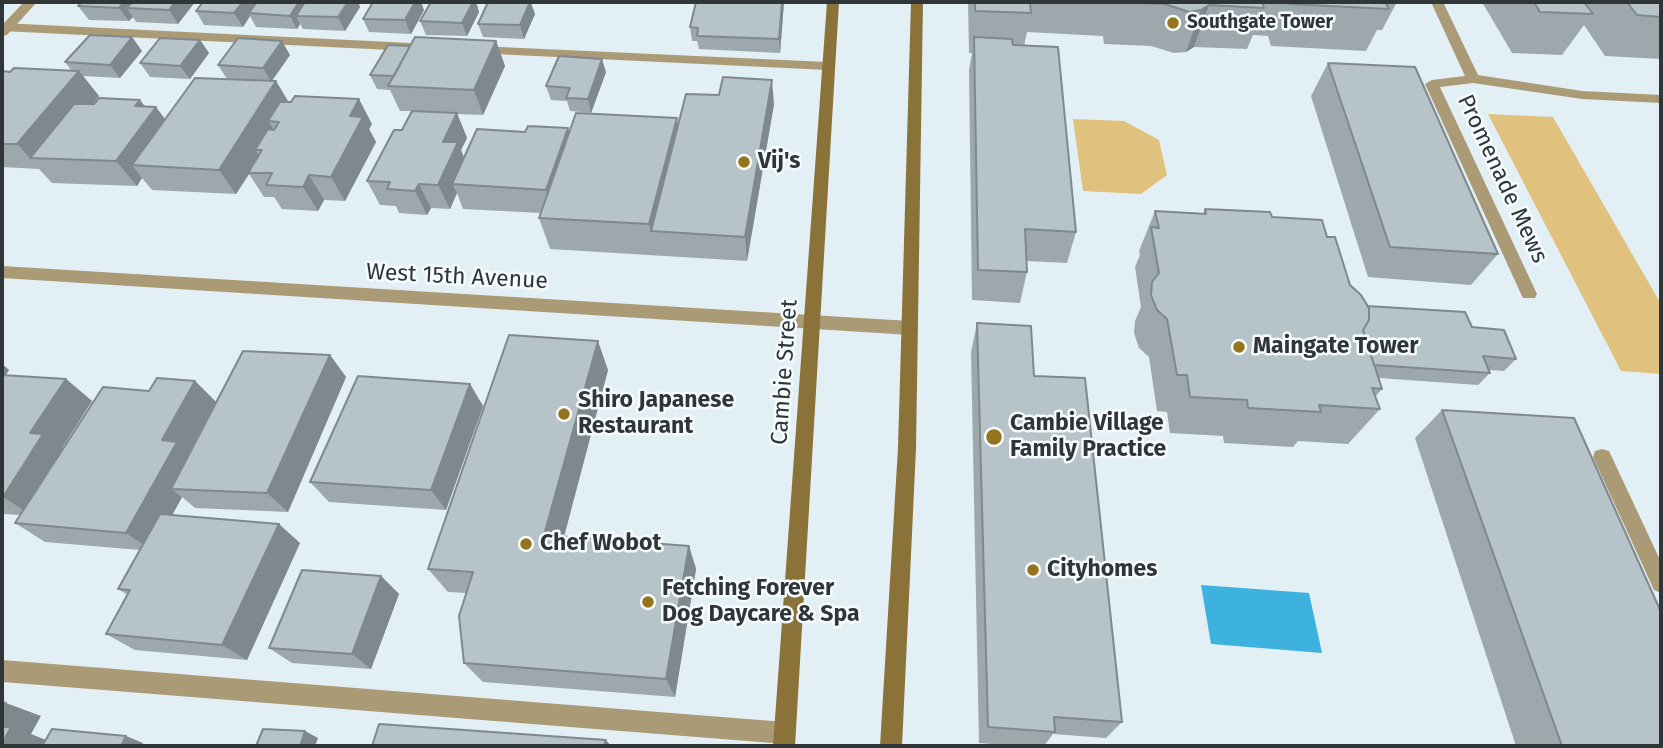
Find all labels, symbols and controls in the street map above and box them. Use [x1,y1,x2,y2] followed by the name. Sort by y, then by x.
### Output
[1187,12,1333,34] place label: Southgate Tower
[1165,15,1181,31] marker: Southgate Tower
[1451,90,1553,268] street label: Promenade Mews
[758,148,800,176] place label: Vij's
[736,154,752,170] marker: Vij's
[365,258,549,296] street label: West 15th Avenue
[766,298,804,446] street label: Cambie Street
[1253,333,1419,361] place label: Maingate Tower
[1231,339,1247,355] marker: Maingate Tower
[578,387,734,441] place label: Shiro Japanese Restaurant
[556,406,572,422] marker: Shiro Japanese Restaurant
[1010,410,1166,464] place label: Cambie Village Family Practice
[984,427,1004,447] marker: Cambie Village Family Practice
[540,530,661,558] place label: Chef Wobot
[518,536,534,552] marker: Chef Wobot
[1047,556,1157,584] place label: Cityhomes
[1025,562,1041,578] marker: Cityhomes
[662,575,860,629] place label: Fetching Forever Dog Daycare & Spa
[640,594,656,610] marker: Fetching Forever Dog Daycare & Spa

